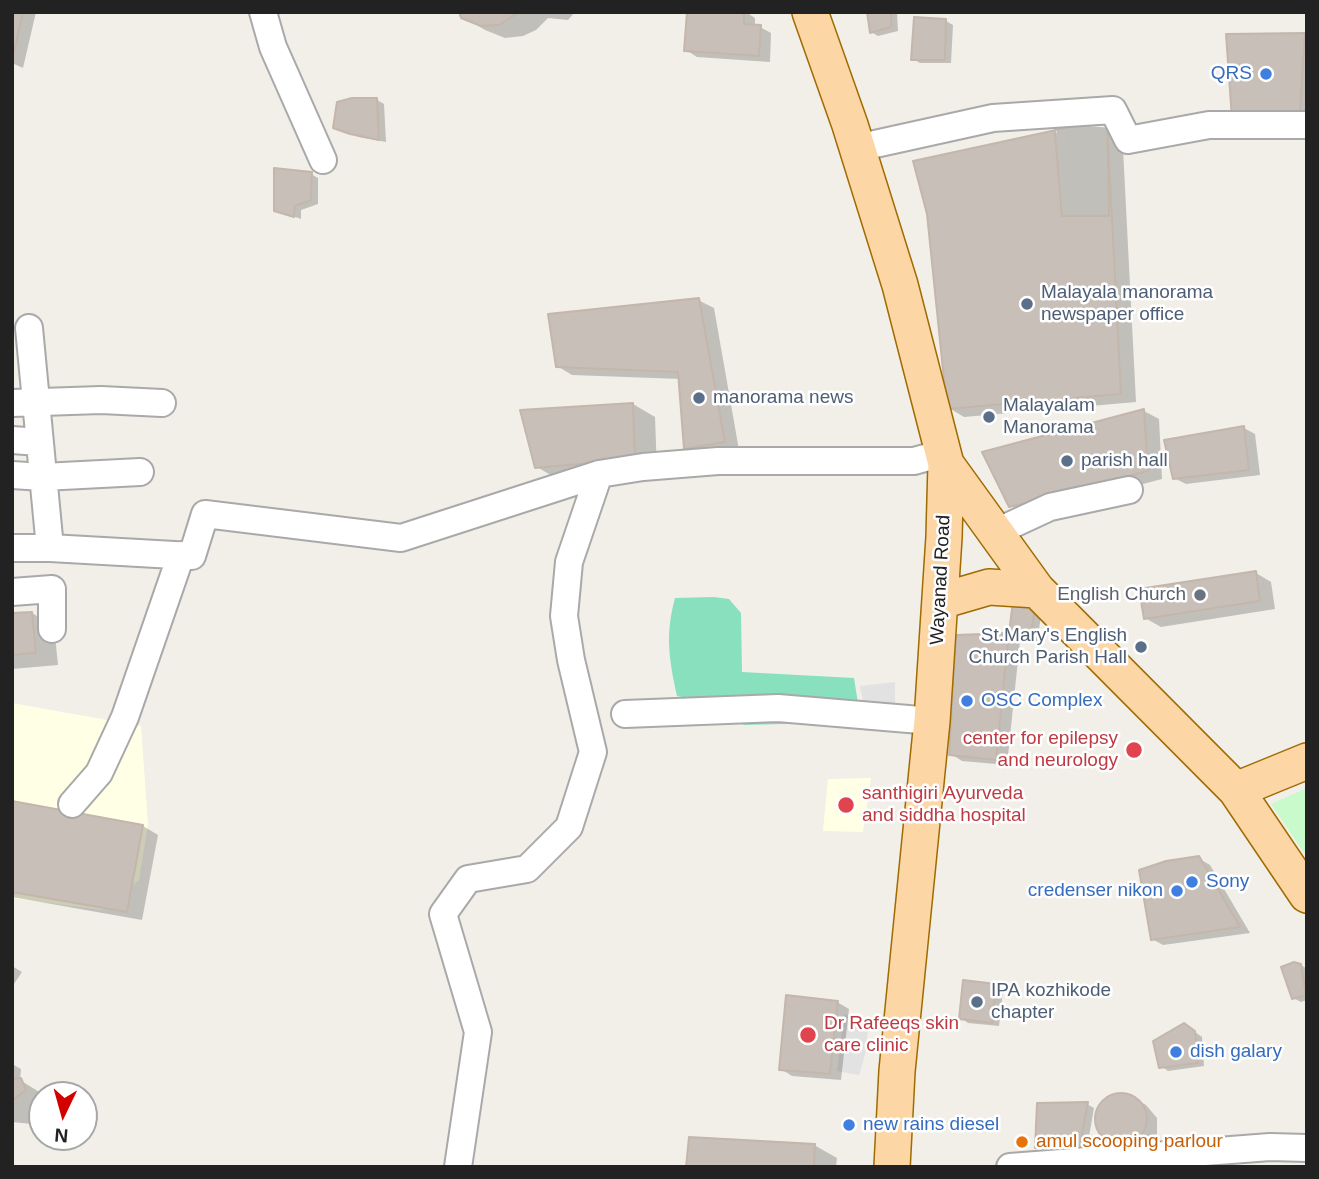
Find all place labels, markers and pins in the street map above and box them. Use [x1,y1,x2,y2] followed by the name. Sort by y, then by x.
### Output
[1211,63,1252,85] place label: QRS
[1258,66,1274,82] marker: QRS
[1041,282,1213,326] place label: Malayala manorama newspaper office
[1019,296,1035,312] marker: Malayala manorama newspaper office
[713,387,853,409] place label: manorama news
[691,390,707,406] marker: manorama news
[1003,395,1095,439] place label: Malayalam Manorama
[981,409,997,425] marker: Malayalam Manorama
[1081,450,1168,472] place label: parish hall
[1059,453,1075,469] marker: parish hall
[1057,584,1186,606] place label: English Church
[1192,587,1208,603] marker: English Church
[969,625,1127,669] place label: St.Mary's English Church Parish Hall
[1133,639,1149,655] marker: St.Mary's English Church Parish Hall
[981,690,1102,712] place label: OSC Complex
[959,693,975,709] marker: OSC Complex
[963,728,1118,772] place label: center for epilepsy and neurology
[1124,740,1144,760] marker: center for epilepsy and neurology
[862,783,1026,827] place label: santhigiri Ayurveda and siddha hospital
[836,795,856,815] marker: santhigiri Ayurveda and siddha hospital
[1206,871,1249,893] place label: Sony
[1184,874,1200,890] marker: Sony
[1028,880,1163,902] place label: credenser nikon
[1169,883,1185,899] marker: credenser nikon
[991,980,1111,1024] place label: IPA kozhikode chapter
[969,994,985,1010] marker: IPA kozhikode chapter
[824,1013,959,1057] place label: Dr Rafeeqs skin care clinic
[798,1025,818,1045] marker: Dr Rafeeqs skin care clinic
[1190,1041,1282,1063] place label: dish galary
[1168,1044,1184,1060] marker: dish galary
[863,1114,999,1136] place label: new rains diesel
[841,1117,857,1133] marker: new rains diesel
[1036,1131,1223,1153] place label: amul scooping parlour
[1014,1134,1030,1150] marker: amul scooping parlour

